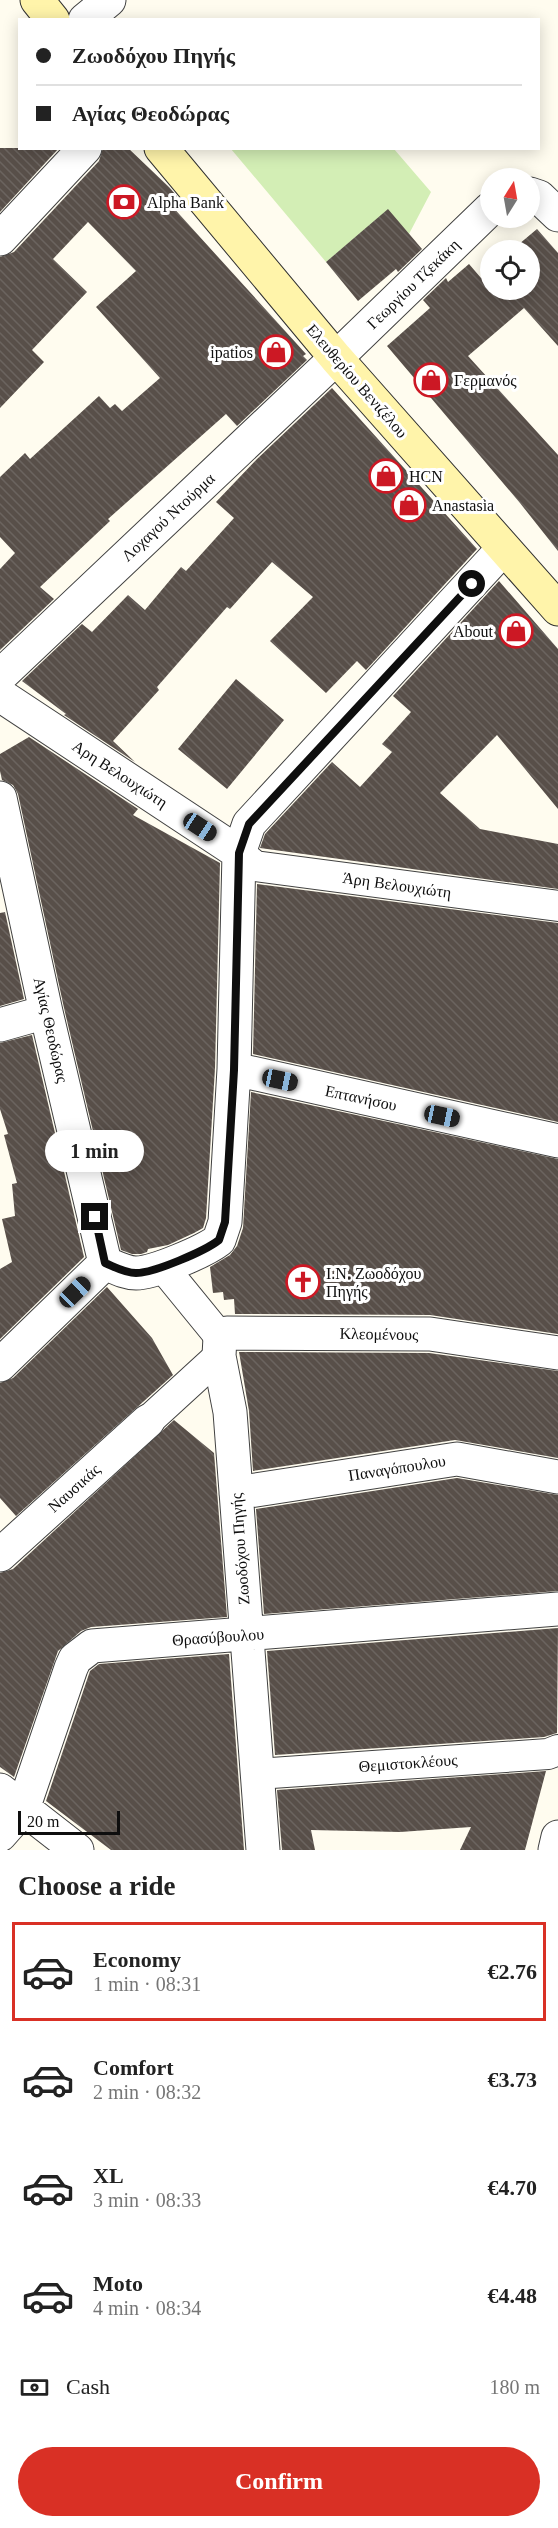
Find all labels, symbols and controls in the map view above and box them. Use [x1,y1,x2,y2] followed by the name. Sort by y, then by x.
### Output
[72,43,235,68] text: Ζωοδόχου Πηγής
[72,101,229,126] text: Αγίας Θεοδώρας
[480,168,540,228] north arrow
[480,168,540,300] map controls
[106,184,142,220] bank icon: Alpha Bank
[147,194,224,212] place label: Alpha Bank
[363,236,463,333] street label: Γεωργίου Τζεκάκη
[480,240,540,300] button: locate
[302,321,411,442] street label: Ελευθερίου Βενιζέλου
[258,334,294,370] shop icon: ipatios
[210,344,253,362] place label: ipatios
[413,362,449,398] shop icon: Γερμανός
[454,372,517,390] place label: Γερμανός
[368,458,404,494] shop icon: HCN
[409,468,443,485] place label: HCN
[118,469,219,565] street label: Λοχαγού Ντούρμα
[391,487,427,523] shop icon: Anastasia
[432,497,494,514] place label: Anastasia
[458,570,485,597] route start
[498,613,534,649] shop icon: About
[453,623,494,640] place label: About
[69,737,171,812] street label: Αρη Βελουχιώτη
[180,810,220,844] car
[341,869,453,902] street label: Άρη Βελουχιώτη
[30,976,72,1085] street label: Αγίας Θεοδώρας
[261,1067,299,1093] car
[323,1082,398,1115] street label: Επτανήσου
[423,1103,461,1129] car
[46,1130,144,1172] callout: 1 min
[70,1140,119,1162] text: 1 min
[81,1203,108,1230] route end
[285,1264,321,1300] church icon: Ι.Ν. Ζωοδόχου Πηγής
[326,1265,421,1301] place label: Ι.Ν. Ζωοδόχου Πηγής
[56,1273,94,1311] car
[339,1325,419,1344] street label: Κλεομένους
[347,1452,447,1485] street label: Παναγόπουλου
[45,1460,104,1516] street label: Ναυσικάς
[228,1492,253,1606] street label: Ζωοδόχου Πηγής
[171,1625,265,1650] street label: Θρασύβουλου
[358,1751,459,1776] street label: Θεμιστοκλέους
[18,1808,120,1836] scale bar
[27,1813,59,1830] text: 20 m
[18,1871,176,1901] text: Choose a ride
[21,1945,75,1999] icon: car
[93,1947,181,1972] text: Economy
[488,1959,537,1984] text: €2.76
[93,1973,201,1995] text: 1 min · 08:31
[21,2053,75,2107] icon: car
[93,2055,174,2080] text: Comfort
[488,2067,537,2092] text: €3.73
[93,2081,201,2103] text: 2 min · 08:32
[21,2161,75,2215] icon: car
[93,2163,124,2188] text: XL
[488,2175,537,2200] text: €4.70
[93,2189,201,2211] text: 3 min · 08:33
[21,2269,75,2323] icon: car
[93,2271,143,2296] text: Moto
[488,2283,537,2308] text: €4.48
[93,2297,201,2319] text: 4 min · 08:34
[18,2371,51,2404] icon: cash
[66,2374,110,2399] text: Cash
[489,2376,540,2398] text: 180 m
[18,2447,540,2516] button: Confirm

